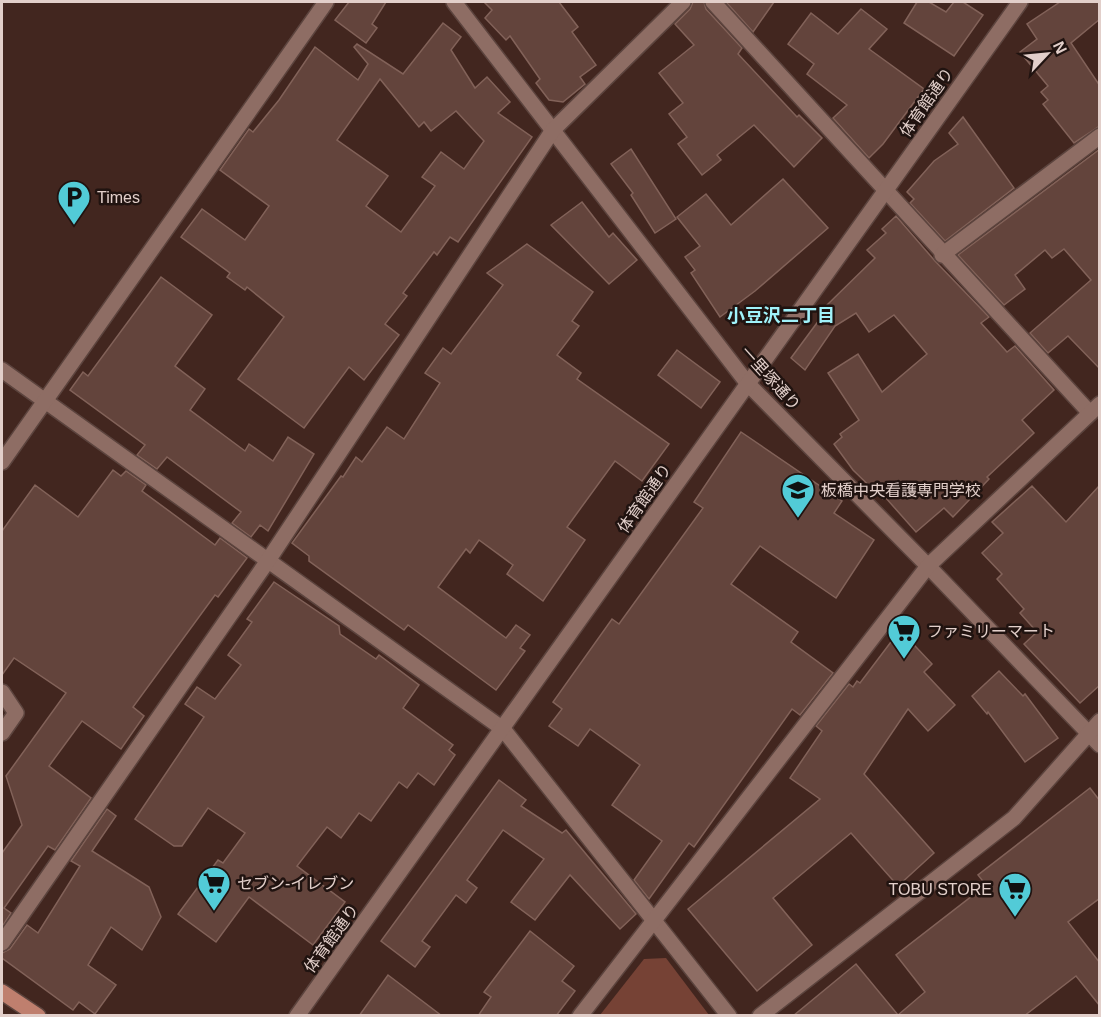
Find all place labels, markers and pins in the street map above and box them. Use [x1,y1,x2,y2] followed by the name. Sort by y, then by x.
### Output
[56,179,92,226] parking icon: Times
[97,189,140,206] place label: Times
[780,472,816,519] school or university icon: 板橋中央看護専門学校
[821,482,981,499] place label: 板橋中央看護専門学校
[886,613,922,660] supermarket icon: ファミリーマート
[927,623,1055,640] place label: ファミリーマート
[196,865,232,912] supermarket icon: セブン-イレブン
[997,871,1033,918] supermarket icon: TOBU STORE
[237,875,354,892] place label: セブン-イレブン
[889,881,992,898] place label: TOBU STORE

